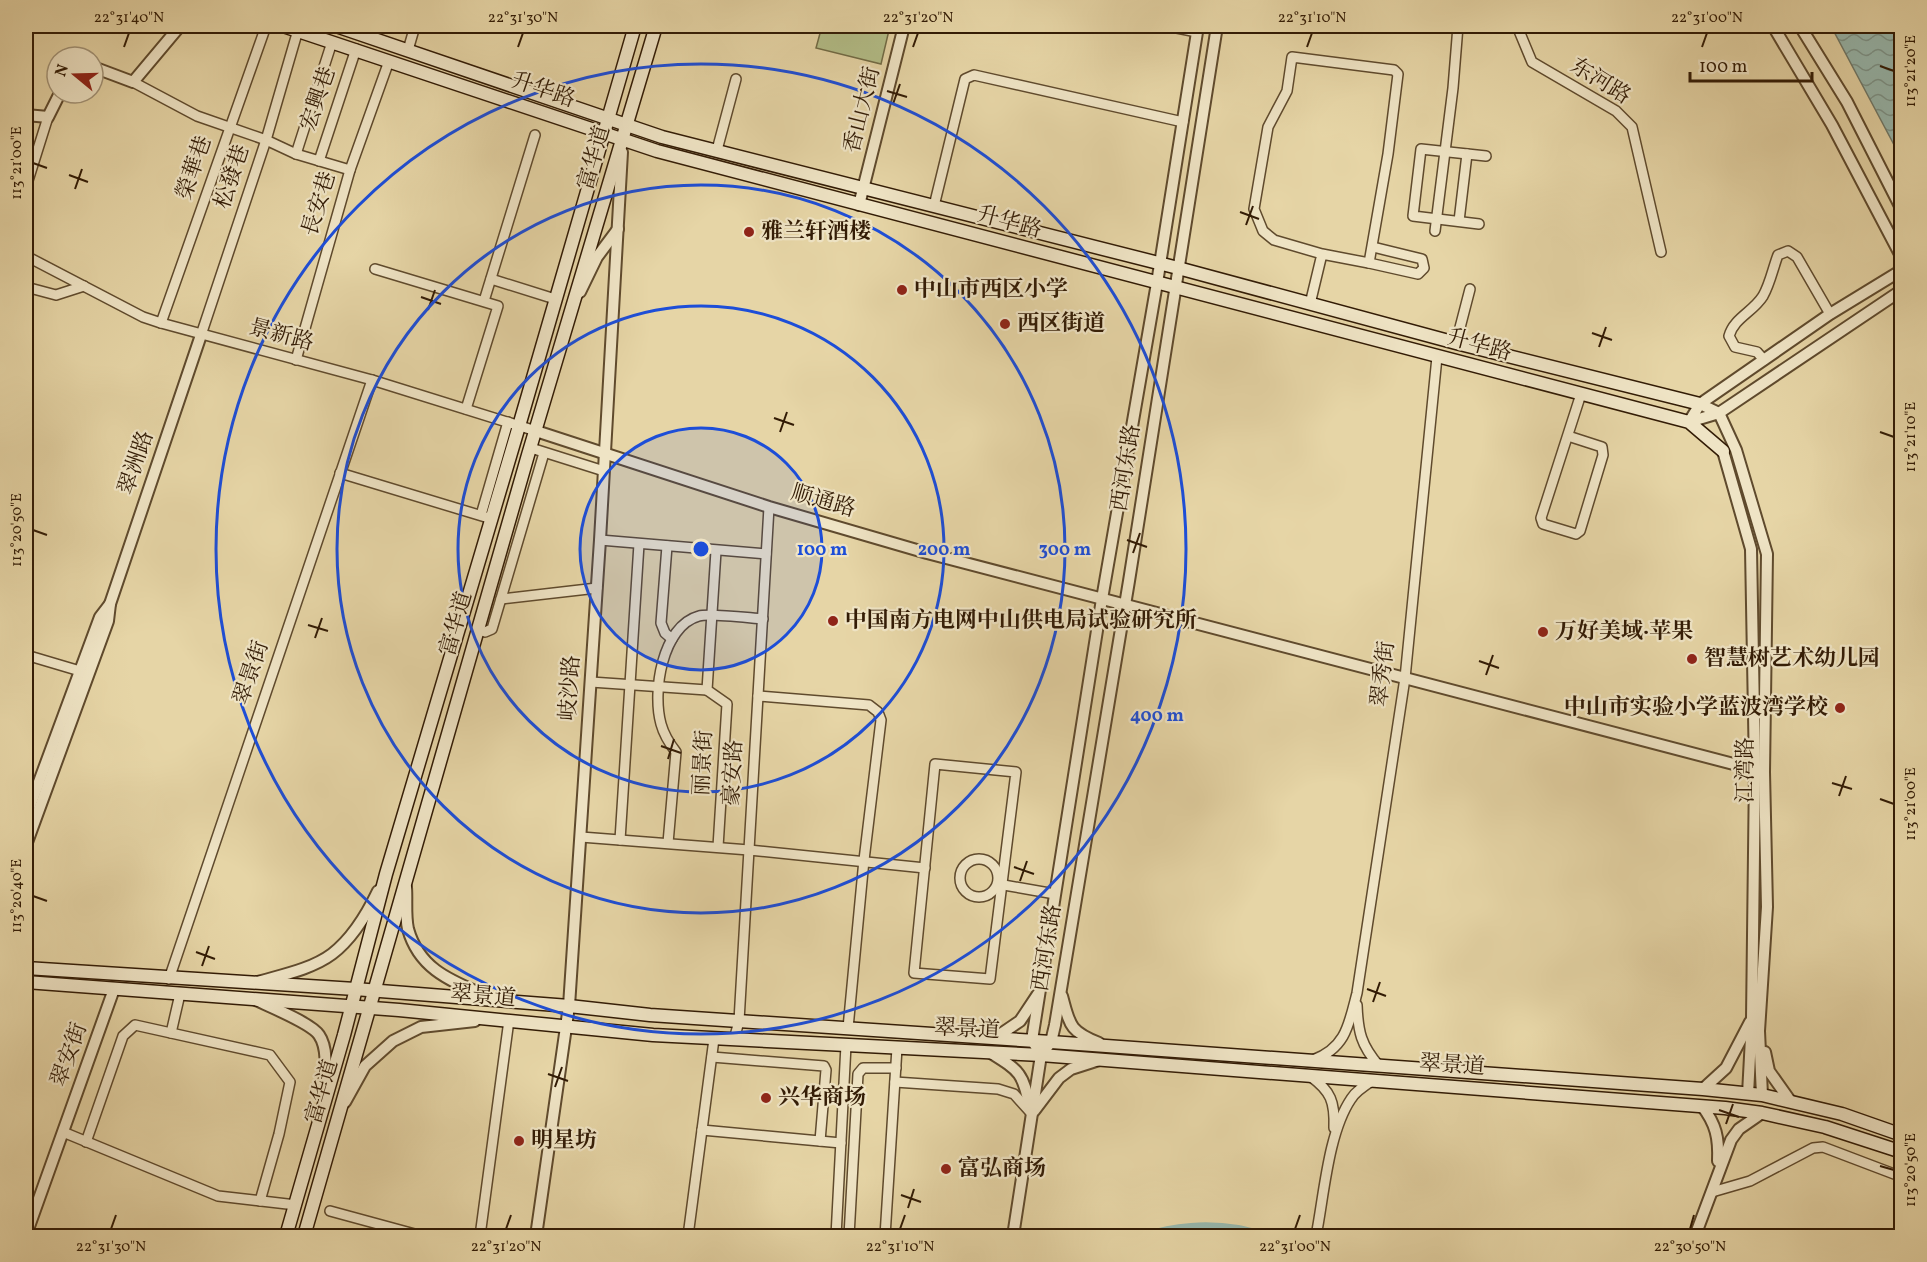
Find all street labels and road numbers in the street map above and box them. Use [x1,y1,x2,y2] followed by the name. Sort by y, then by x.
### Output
[1564,51,1636,113] street label: 东河路
[294,63,344,135] street label: 宏興巷
[837,64,889,156] street label: 香山大街
[507,66,579,116] street label: 升华路
[571,122,619,194] street label: 富华道
[170,132,220,204] street label: 榮華巷
[208,141,258,213] street label: 松發巷
[296,168,344,240] street label: 長安巷
[973,199,1045,247] street label: 升华路
[245,312,317,360] street label: 景新路
[1443,322,1515,370] street label: 升华路
[1105,422,1149,514] street label: 西河东路
[112,427,162,499] street label: 翠洲路
[787,478,859,526] street label: 顺通路
[433,588,481,660] street label: 富华道
[227,637,277,709] street label: 翠景街
[1365,639,1403,709] street label: 翠秀街
[553,654,589,722] street label: 岐沙路
[687,729,721,797] street label: 丽景街
[1731,737,1762,803] street label: 江湾路
[717,739,751,807] street label: 豪安路
[1026,902,1070,994] street label: 西河东路
[449,979,517,1015] street label: 翠景道
[933,1013,1001,1047] street label: 翠景道
[44,1019,96,1091] street label: 翠安街
[1418,1048,1486,1084] street label: 翠景道
[299,1056,347,1128] street label: 富华道

